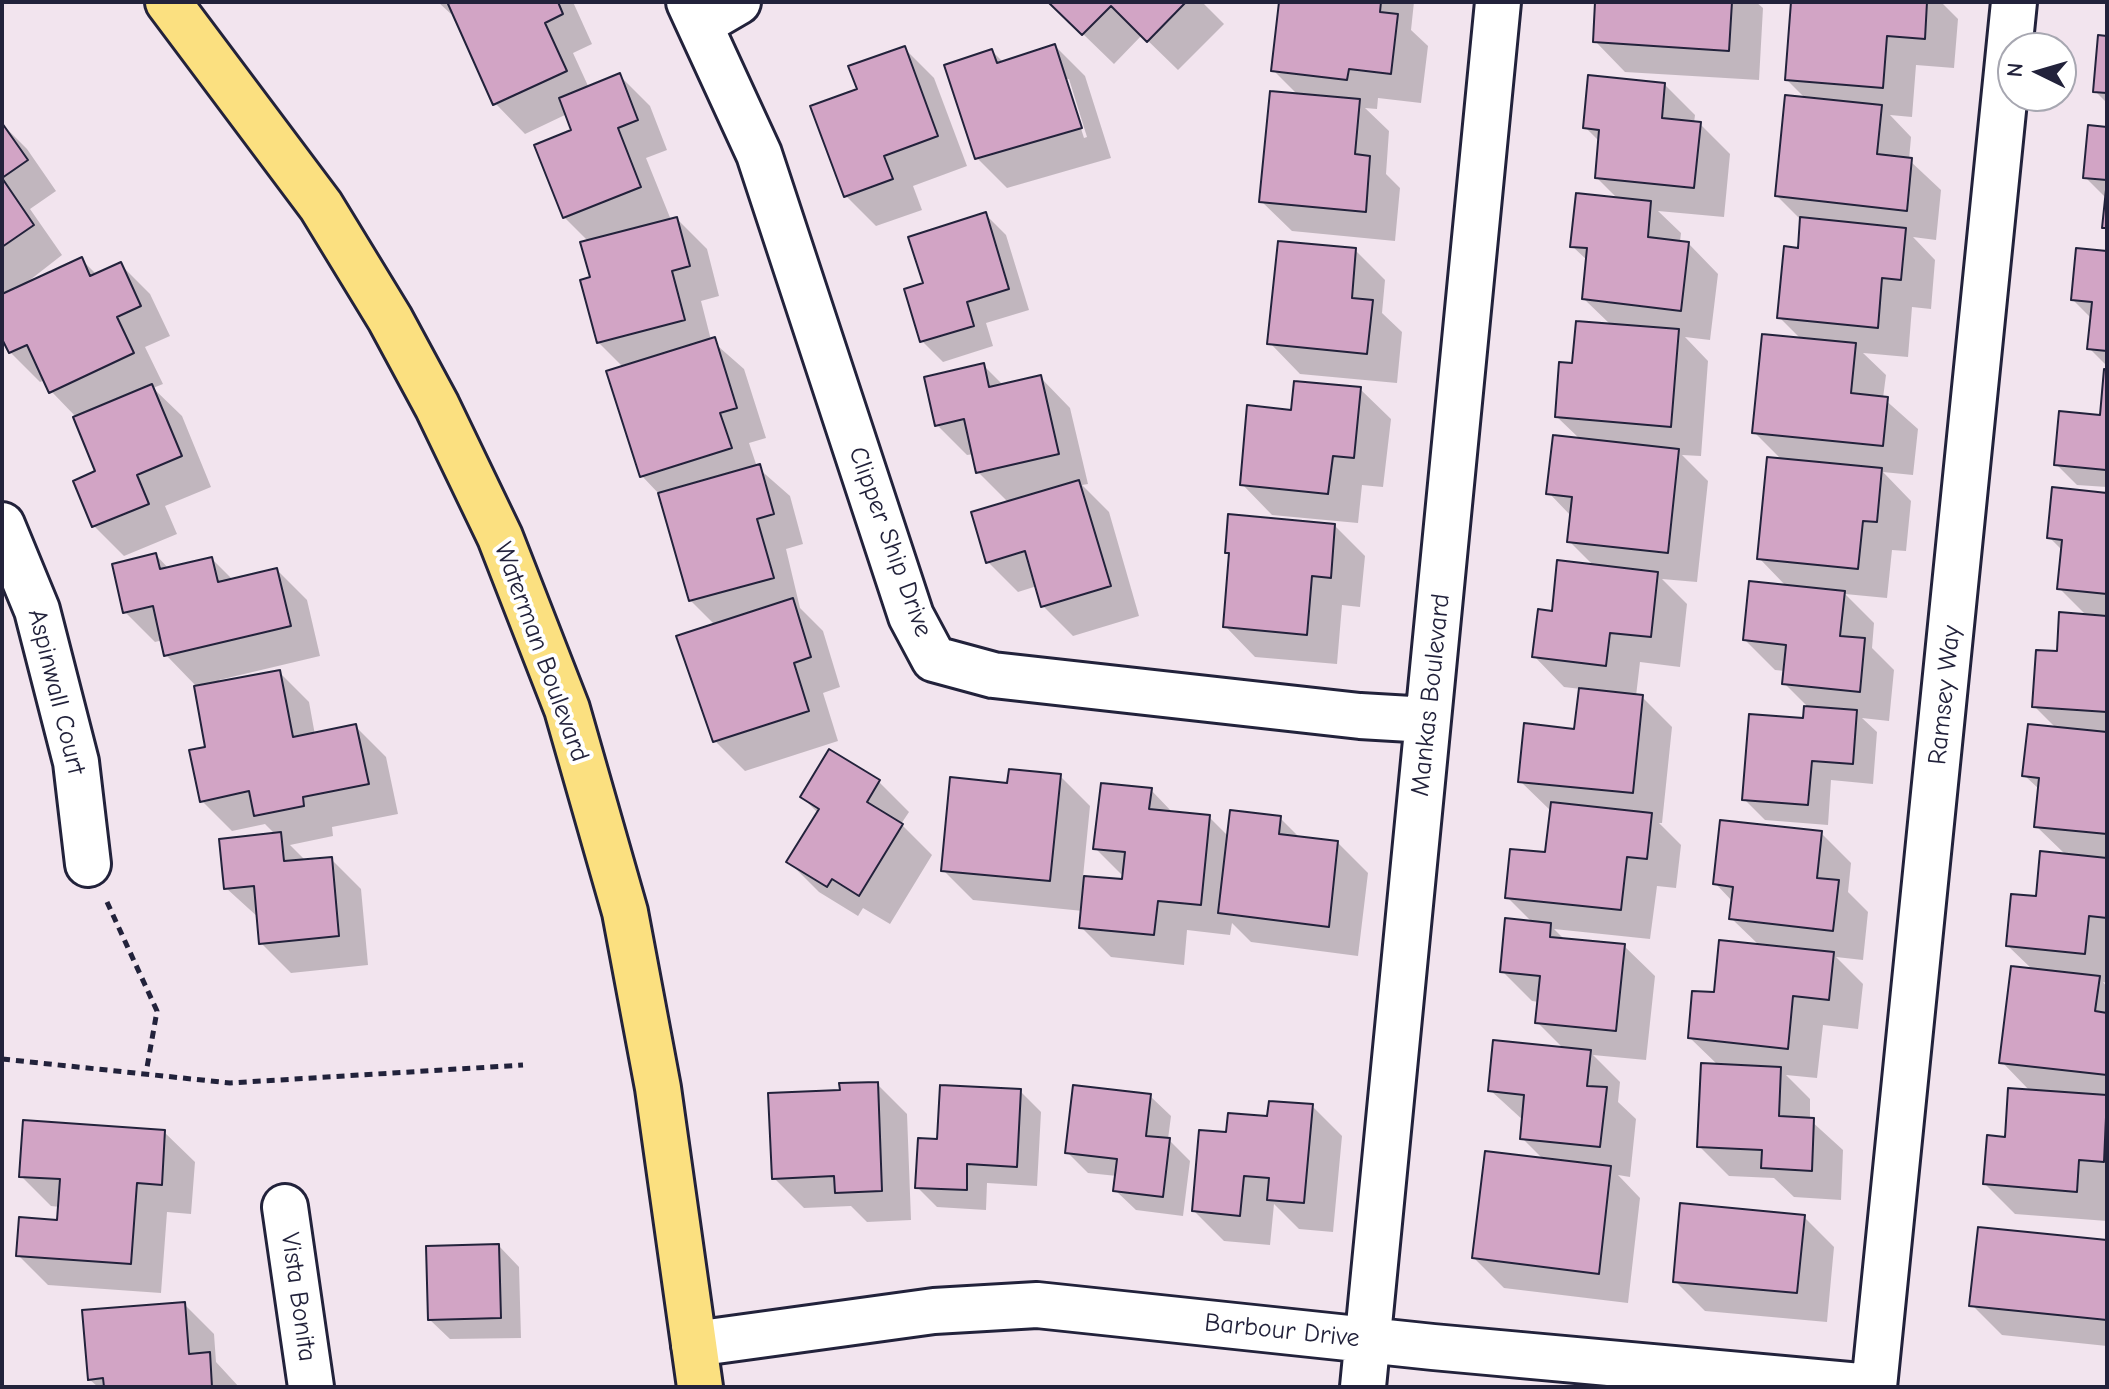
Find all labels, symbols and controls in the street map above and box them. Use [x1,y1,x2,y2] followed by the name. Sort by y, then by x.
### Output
[1997,32,2077,112] north arrow
[2002,62,2029,78] text: N
[841,443,939,641] street label: Clipper Ship Drive
[487,538,595,766] street label: Waterman Boulevard
[1405,592,1457,798] street label: Mankas Boulevard
[20,606,92,778] street label: Aspinwall Court
[1922,624,1968,766] street label: Ramsey Way
[274,1231,322,1363] street label: Vista Bonita
[1203,1307,1361,1355] street label: Barbour Drive

